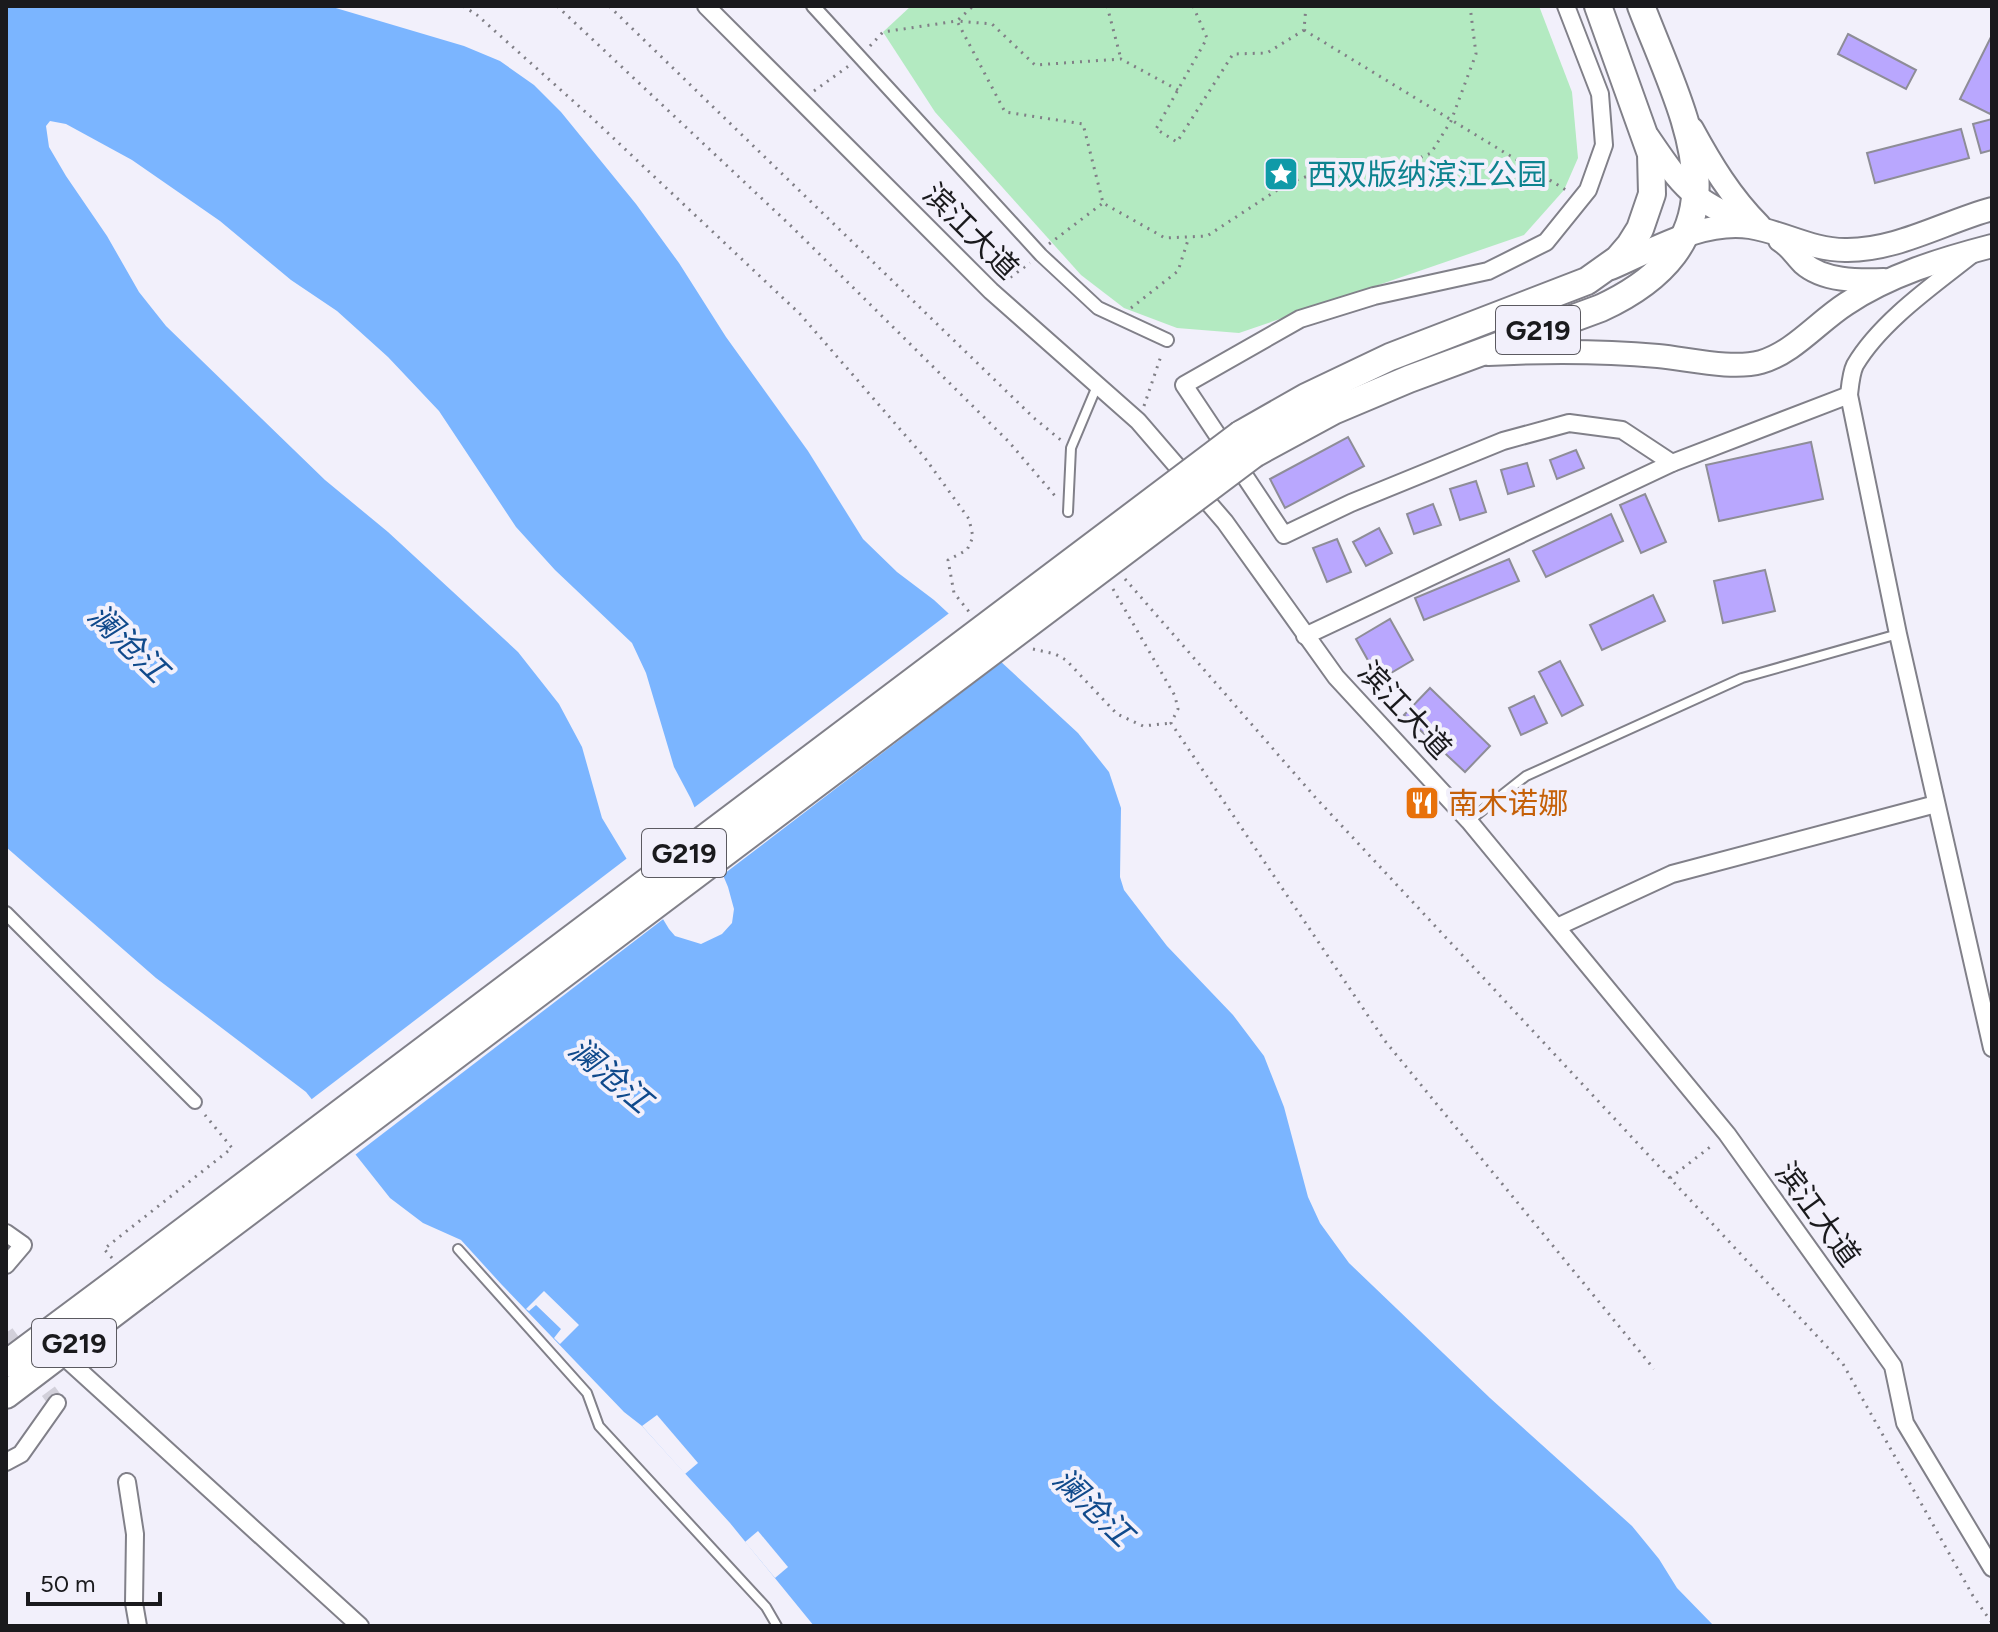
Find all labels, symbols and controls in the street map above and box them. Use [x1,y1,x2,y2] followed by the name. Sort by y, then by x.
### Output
[1262,155,1300,193] place icon: 西双版纳滨江公园
[1307,156,1547,193] place label: 西双版纳滨江公园
[915,175,1027,287] street label: 滨江大道
[1496,306,1580,354] road number: G219
[80,596,178,692] water label: 澜沧江
[1351,654,1459,766] street label: 滨江大道
[1403,784,1441,822] restaurant icon: 南木诺娜
[1448,785,1568,822] place label: 南木诺娜
[642,829,726,877] road number: G219
[561,1030,661,1122] water label: 澜沧江
[1768,1155,1868,1273] street label: 滨江大道
[32,1319,116,1367] road number: G219
[1045,1460,1143,1556] water label: 澜沧江
[28,1556,160,1606] scale bar
[40,1569,96,1598] text: 50 m

